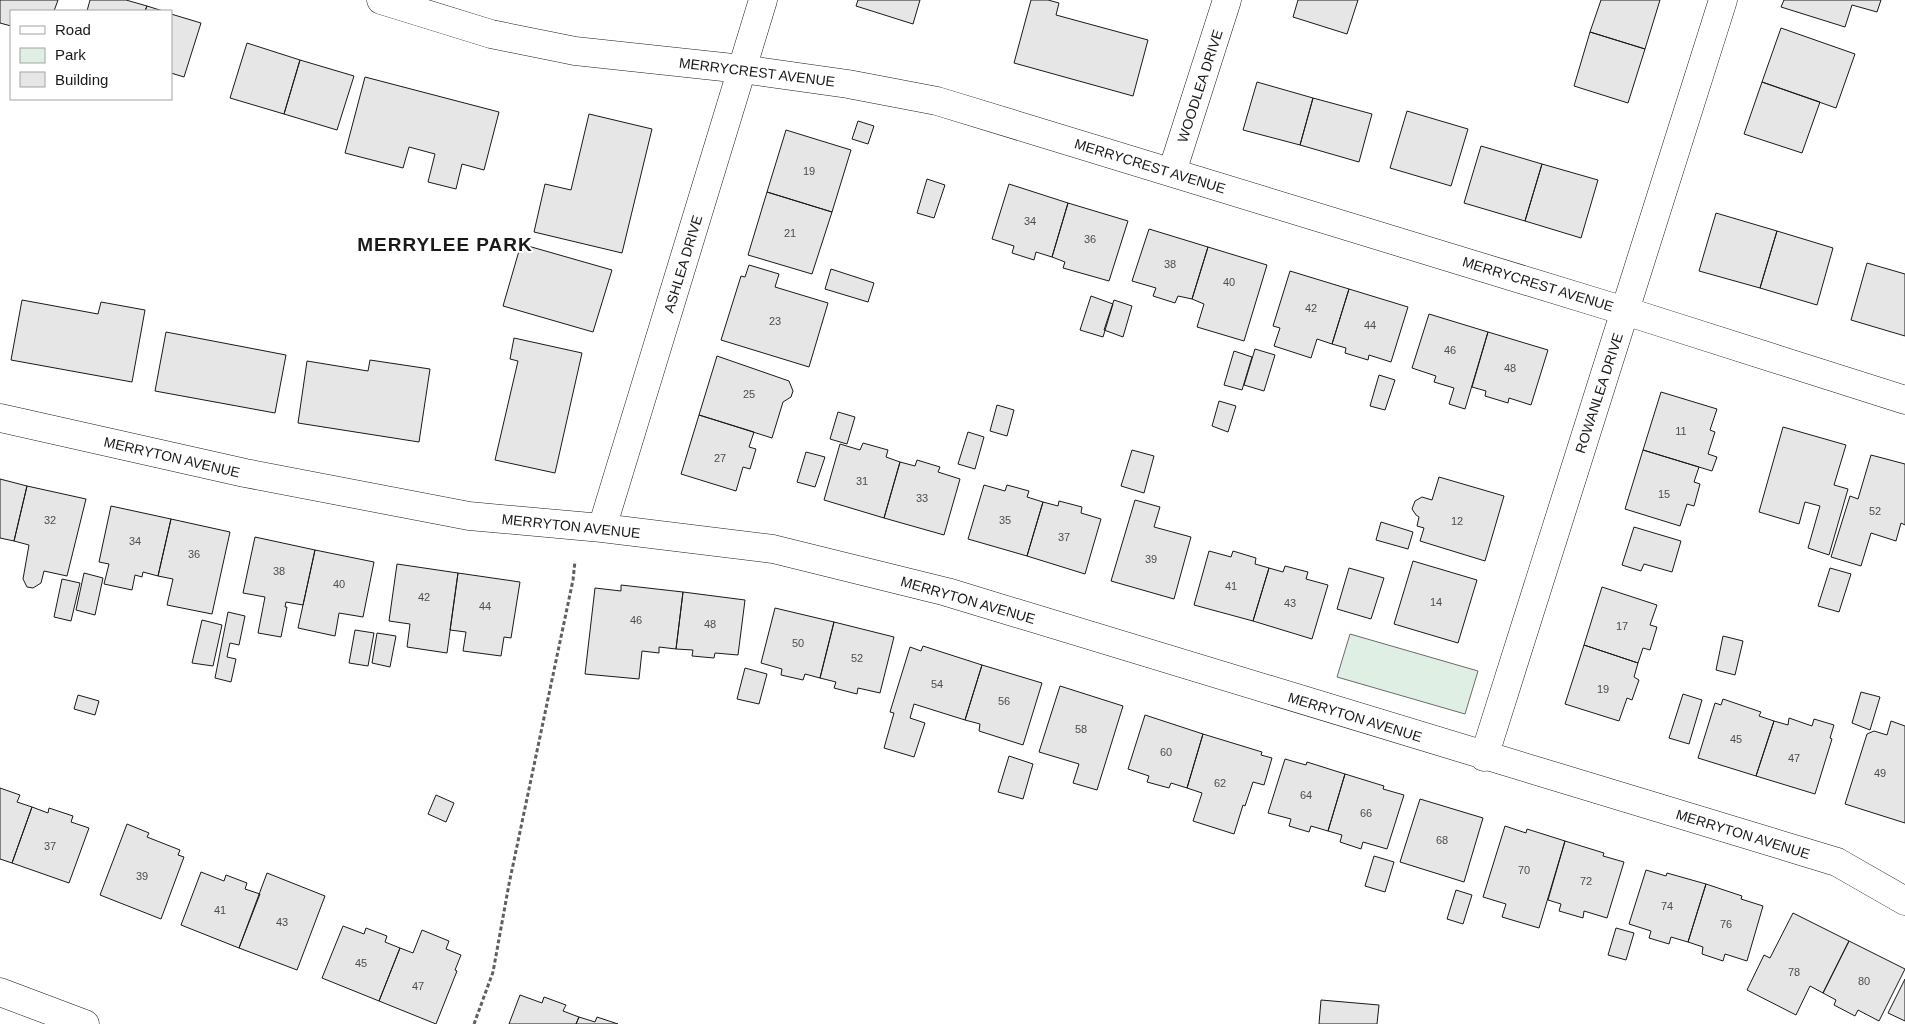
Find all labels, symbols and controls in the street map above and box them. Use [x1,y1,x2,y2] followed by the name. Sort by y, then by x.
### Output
[10,10,172,100] legend
[55,21,91,38] text: Road
[1174,28,1226,144] street label: WOODLEA DRIVE
[55,46,86,63] text: Park
[678,54,836,90] street label: MERRYCREST AVENUE
[55,71,108,88] text: Building
[1073,135,1227,197] street label: MERRYCREST AVENUE
[803,165,815,177] house number: 19
[661,213,705,315] street label: ASHLEA DRIVE
[1024,215,1036,227] house number: 34
[784,227,796,239] house number: 21
[1084,233,1096,245] house number: 36
[357,234,533,255] district label: MERRYLEE PARK
[1461,253,1615,315] street label: MERRYCREST AVENUE
[1164,258,1176,270] house number: 38
[1223,276,1235,288] house number: 40
[1305,302,1317,314] house number: 42
[769,315,781,327] house number: 23
[1364,319,1376,331] house number: 44
[1572,331,1626,455] street label: ROWANLEA DRIVE
[1444,344,1456,356] house number: 46
[1504,362,1516,374] house number: 48
[743,388,755,400] house number: 25
[1675,425,1687,437] house number: 11
[102,434,242,480] street label: MERRYTON AVENUE
[714,452,726,464] house number: 27
[856,475,868,487] house number: 31
[1658,488,1670,500] house number: 15
[916,492,928,504] house number: 33
[1869,505,1881,517] house number: 52
[501,511,641,541] street label: MERRYTON AVENUE
[44,514,56,526] house number: 32
[999,514,1011,526] house number: 35
[1451,515,1463,527] house number: 12
[1058,531,1070,543] house number: 37
[129,535,141,547] house number: 34
[188,548,200,560] house number: 36
[1145,553,1157,565] house number: 39
[273,565,285,577] house number: 38
[899,573,1037,627] street label: MERRYTON AVENUE
[333,578,345,590] house number: 40
[1225,580,1237,592] house number: 41
[418,591,430,603] house number: 42
[1430,596,1442,608] house number: 14
[1284,597,1296,609] house number: 43
[479,600,491,612] house number: 44
[630,614,642,626] house number: 46
[704,618,716,630] house number: 48
[1616,620,1628,632] house number: 17
[792,637,804,649] house number: 50
[851,652,863,664] house number: 52
[931,678,943,690] house number: 54
[1597,683,1609,695] house number: 19
[1286,689,1424,745] street label: MERRYTON AVENUE
[998,695,1010,707] house number: 56
[1075,723,1087,735] house number: 58
[1730,733,1742,745] house number: 45
[1160,746,1172,758] house number: 60
[1788,752,1800,764] house number: 47
[1874,767,1886,779] house number: 49
[1214,777,1226,789] house number: 62
[1300,789,1312,801] house number: 64
[1674,806,1812,862] street label: MERRYTON AVENUE
[1360,807,1372,819] house number: 66
[1436,834,1448,846] house number: 68
[44,840,56,852] house number: 37
[1518,864,1530,876] house number: 70
[136,870,148,882] house number: 39
[1580,875,1592,887] house number: 72
[1661,900,1673,912] house number: 74
[214,904,226,916] house number: 41
[276,916,288,928] house number: 43
[1720,918,1732,930] house number: 76
[355,957,367,969] house number: 45
[1788,966,1800,978] house number: 78
[1858,975,1870,987] house number: 80
[412,980,424,992] house number: 47

